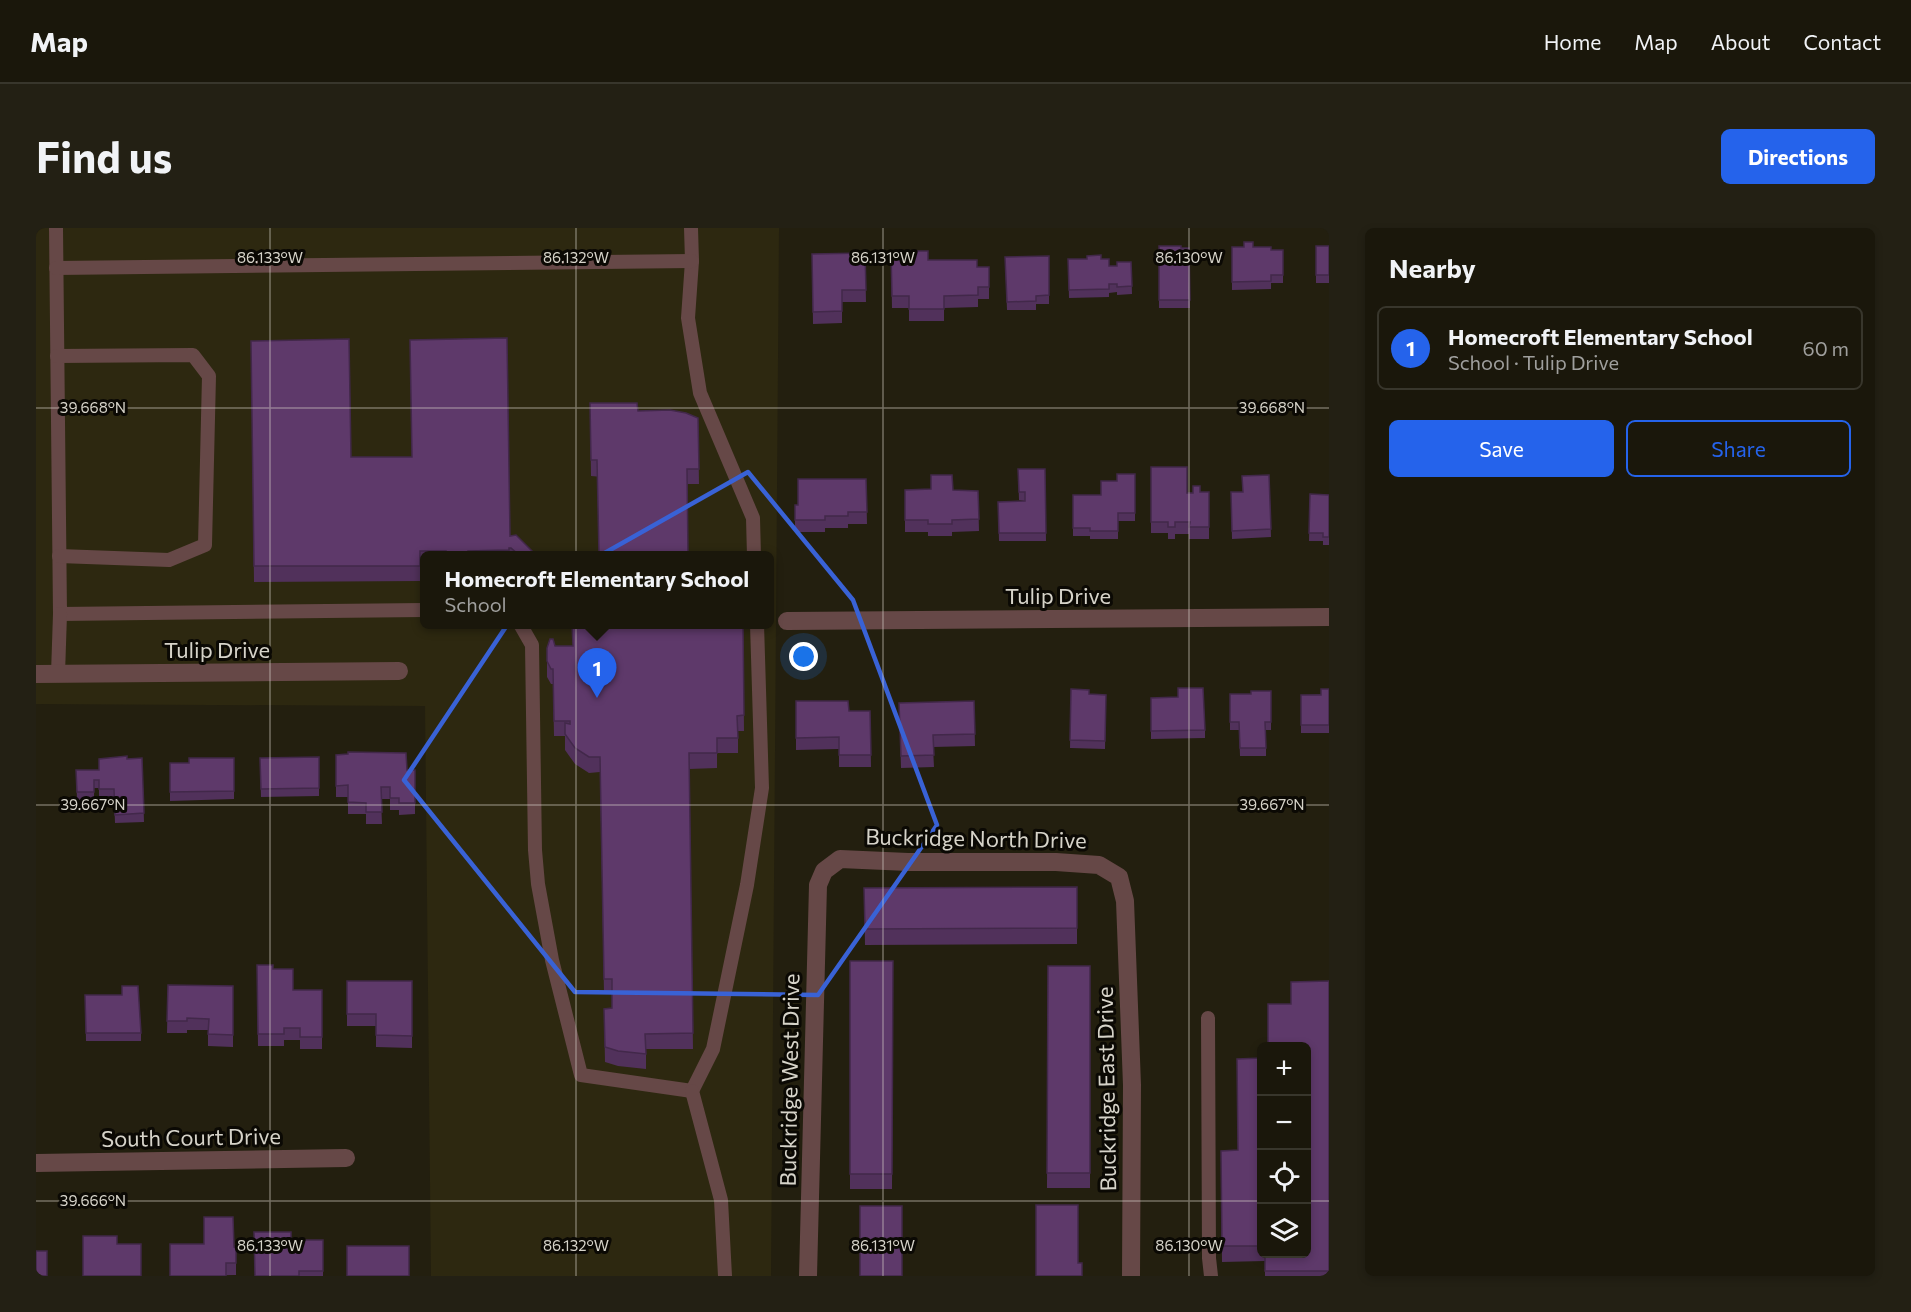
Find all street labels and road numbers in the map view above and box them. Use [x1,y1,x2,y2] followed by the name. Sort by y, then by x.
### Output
[1005,582,1111,609] street label: Tulip Drive
[164,636,270,663] street label: Tulip Drive
[865,823,1087,853] street label: Buckridge North Drive
[774,973,804,1187] street label: Buckridge West Drive
[1091,986,1121,1192] street label: Buckridge East Drive
[101,1122,281,1152] street label: South Court Drive

